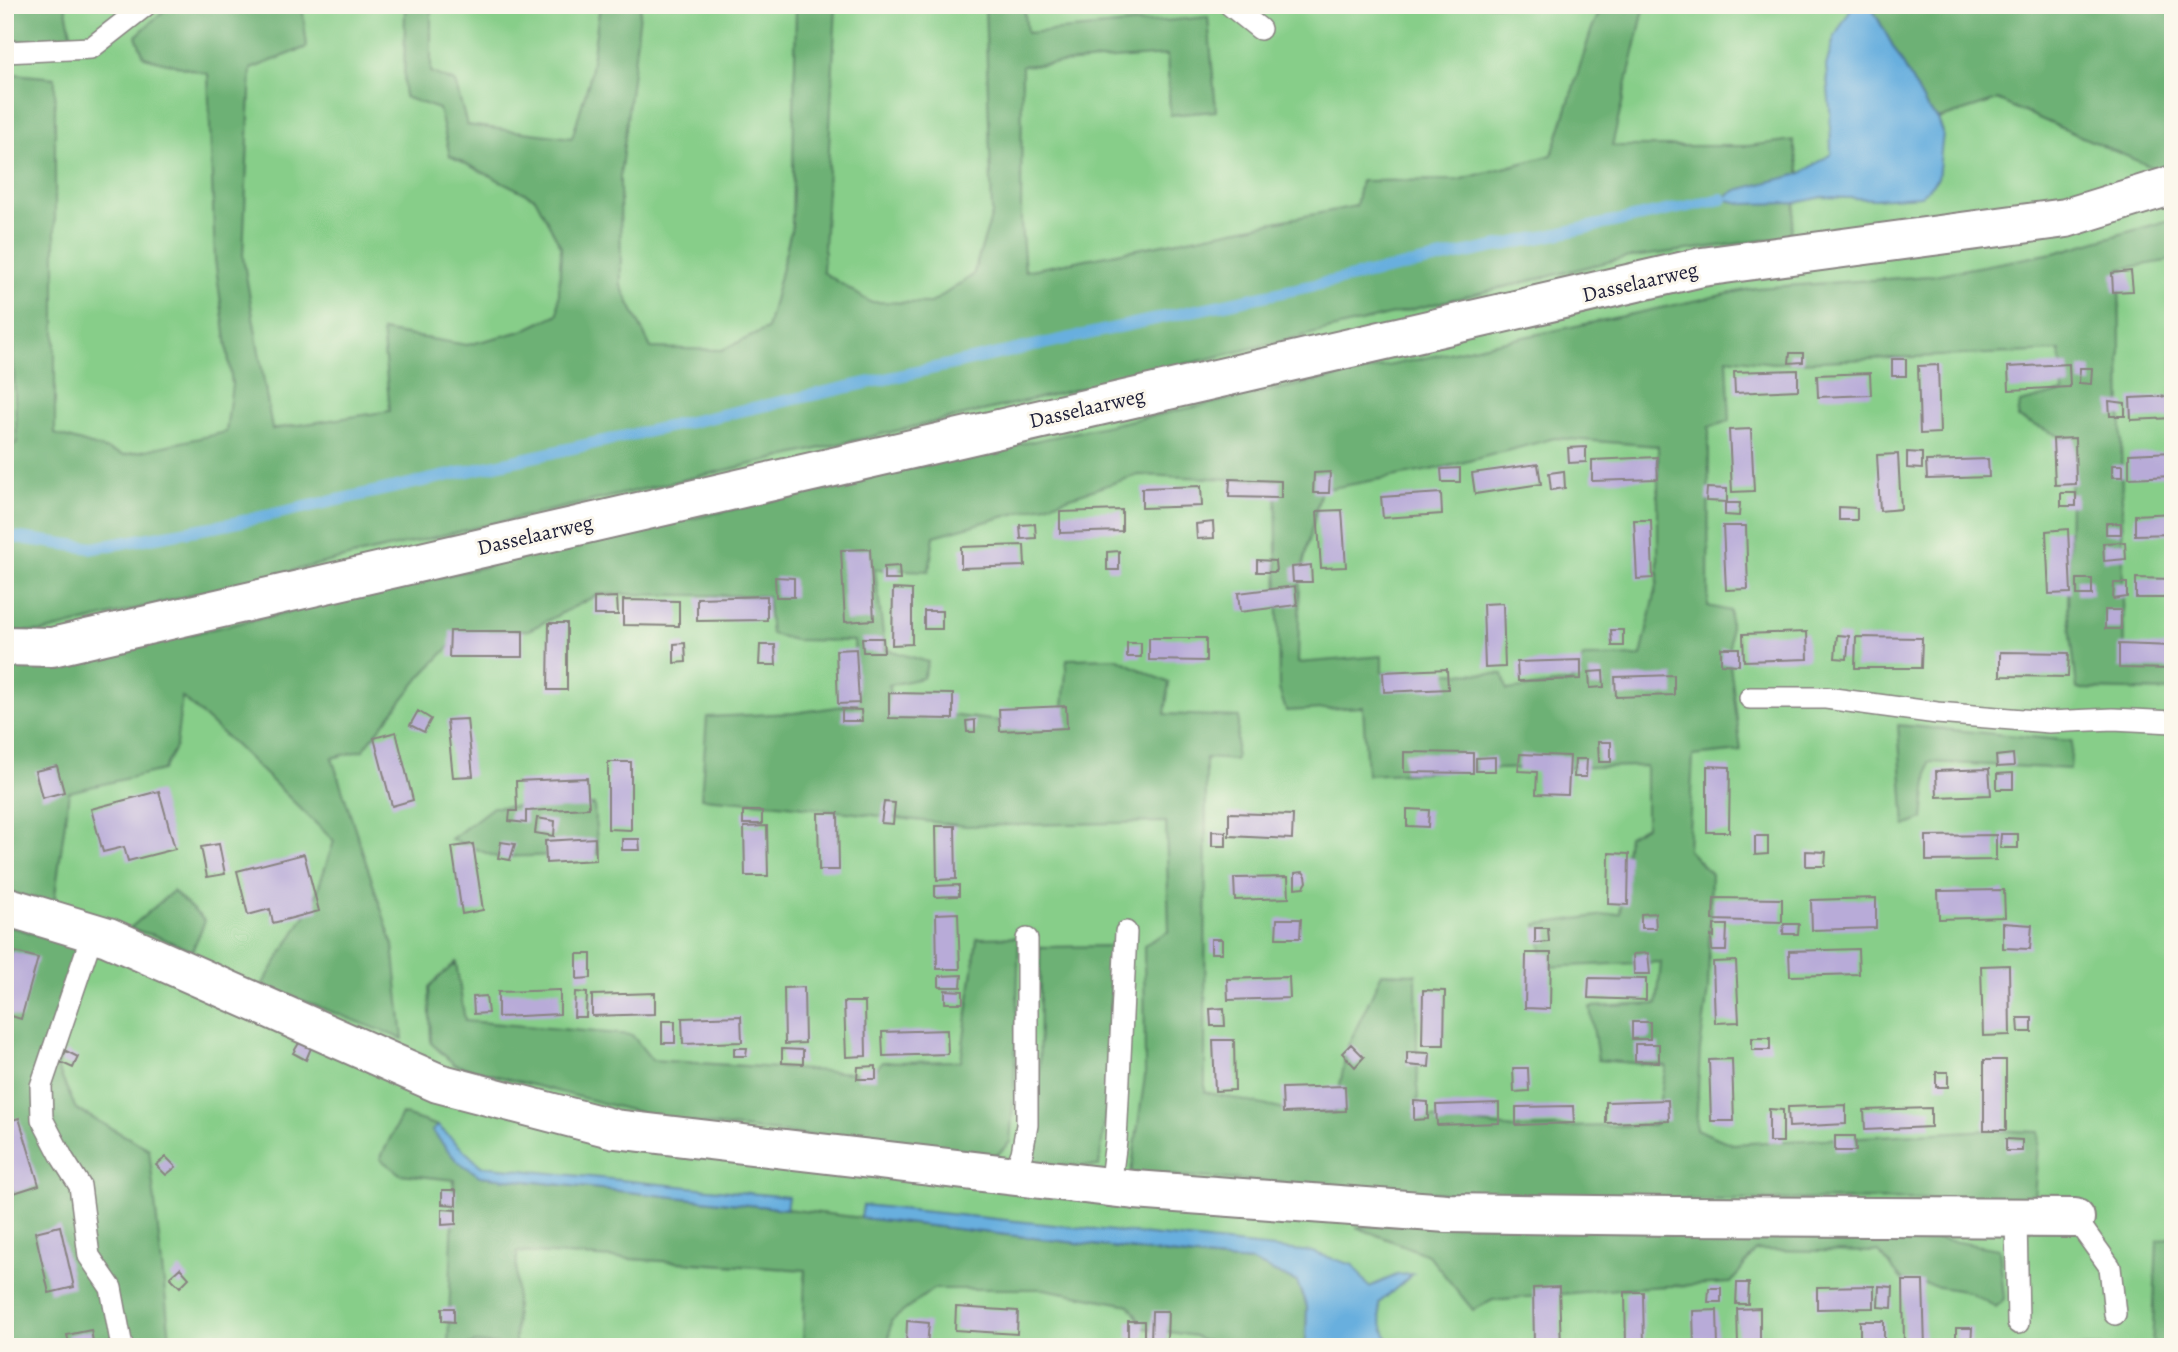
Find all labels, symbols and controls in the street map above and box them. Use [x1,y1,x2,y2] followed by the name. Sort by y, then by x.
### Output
[1579,255,1701,309] street label: Dasselaarweg
[1026,381,1148,435] street label: Dasselaarweg
[474,508,596,562] street label: Dasselaarweg

